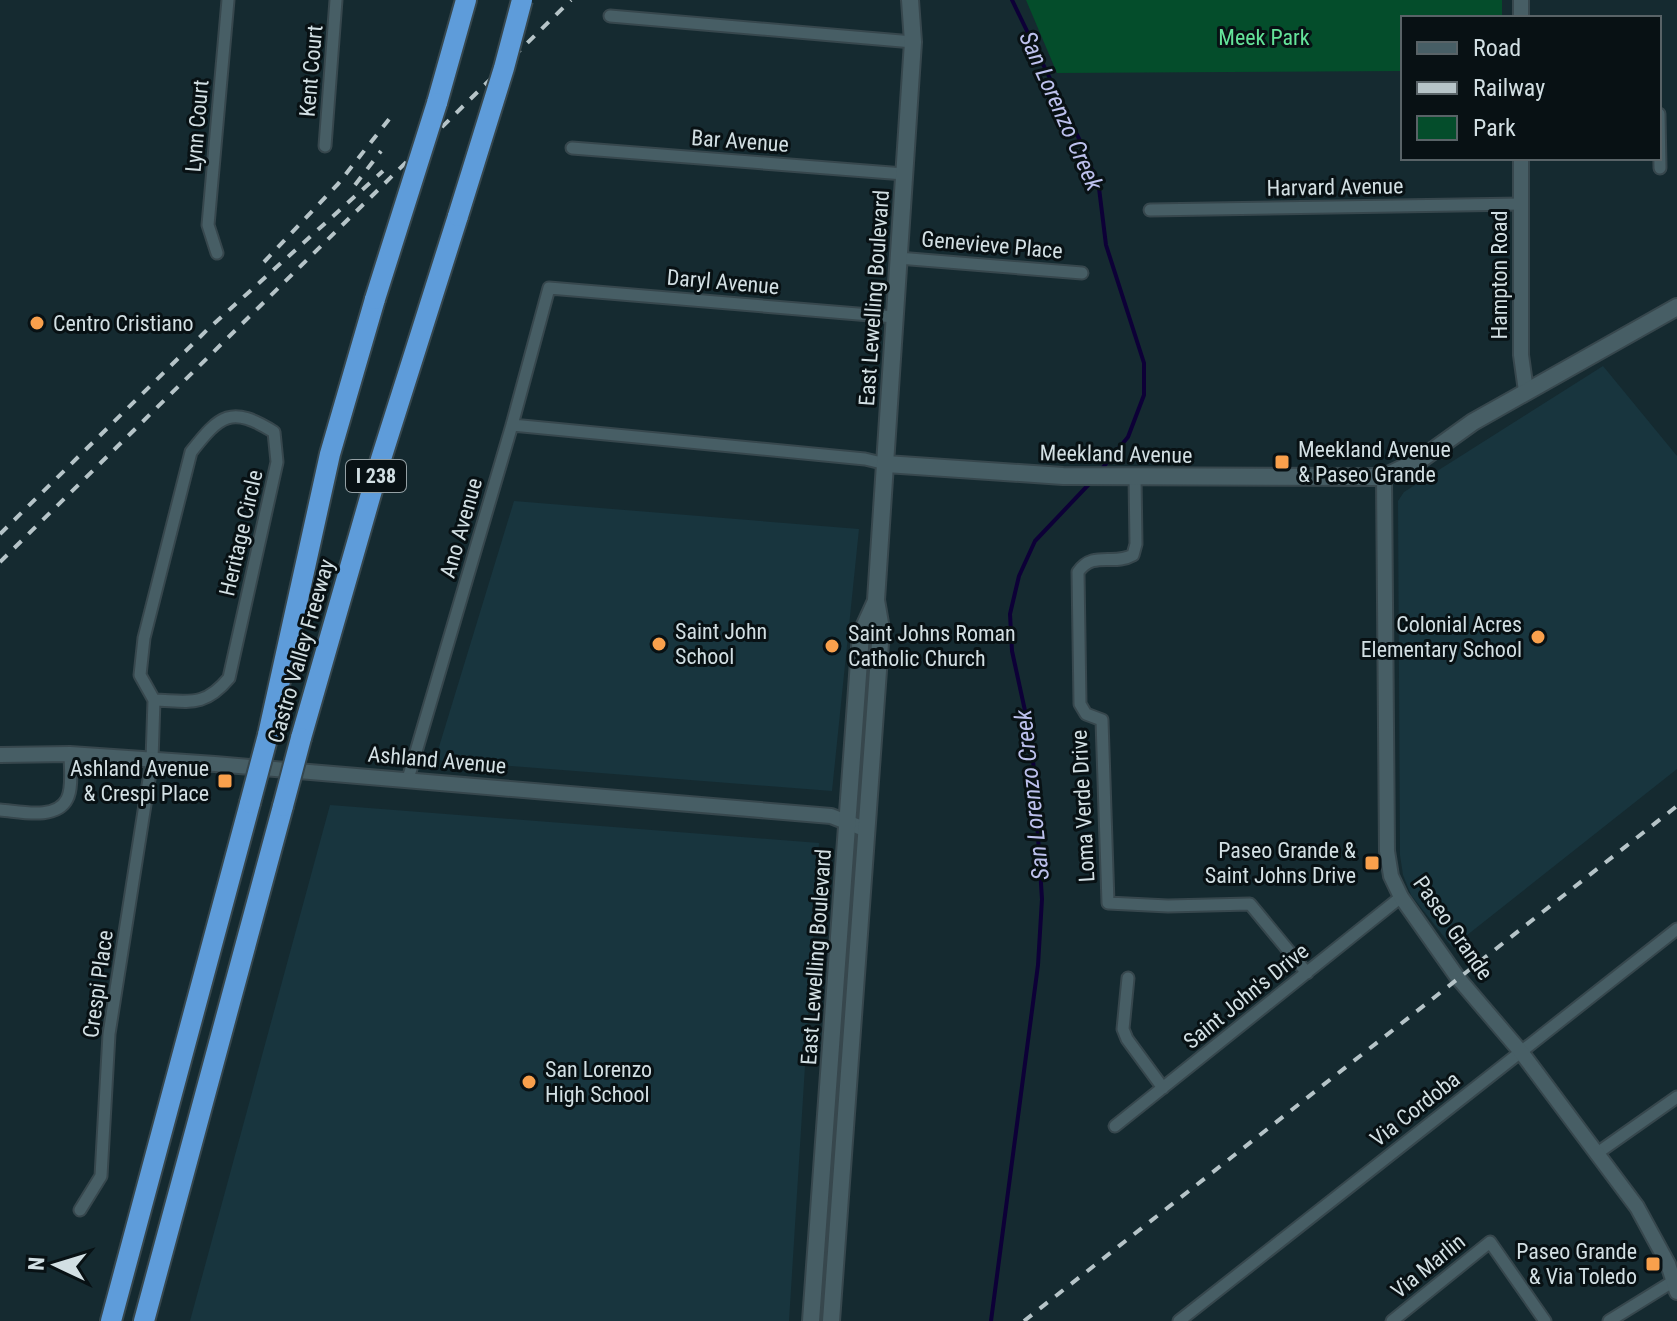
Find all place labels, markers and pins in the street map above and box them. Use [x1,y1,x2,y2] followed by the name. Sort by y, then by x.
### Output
[53,311,194,336] place label: Centro Cristiano
[28,314,46,332] marker: Centro Cristiano
[1298,437,1451,487] place label: Meekland Avenue & Paseo Grande
[1273,453,1291,471] marker: Meekland Avenue & Paseo Grande
[1361,612,1522,662] place label: Colonial Acres Elementary School
[675,619,767,669] place label: Saint John School
[848,621,1016,671] place label: Saint Johns Roman Catholic Church
[1529,628,1547,646] marker: Colonial Acres Elementary School
[650,635,668,653] marker: Saint John School
[823,637,841,655] marker: Saint Johns Roman Catholic Church
[70,756,209,806] place label: Ashland Avenue & Crespi Place
[216,772,234,790] marker: Ashland Avenue & Crespi Place
[1205,838,1356,888] place label: Paseo Grande & Saint Johns Drive
[1363,854,1381,872] marker: Paseo Grande & Saint Johns Drive
[545,1057,652,1107] place label: San Lorenzo High School
[520,1073,538,1091] marker: San Lorenzo High School
[1516,1239,1637,1289] place label: Paseo Grande & Via Toledo
[1644,1255,1662,1273] marker: Paseo Grande & Via Toledo

